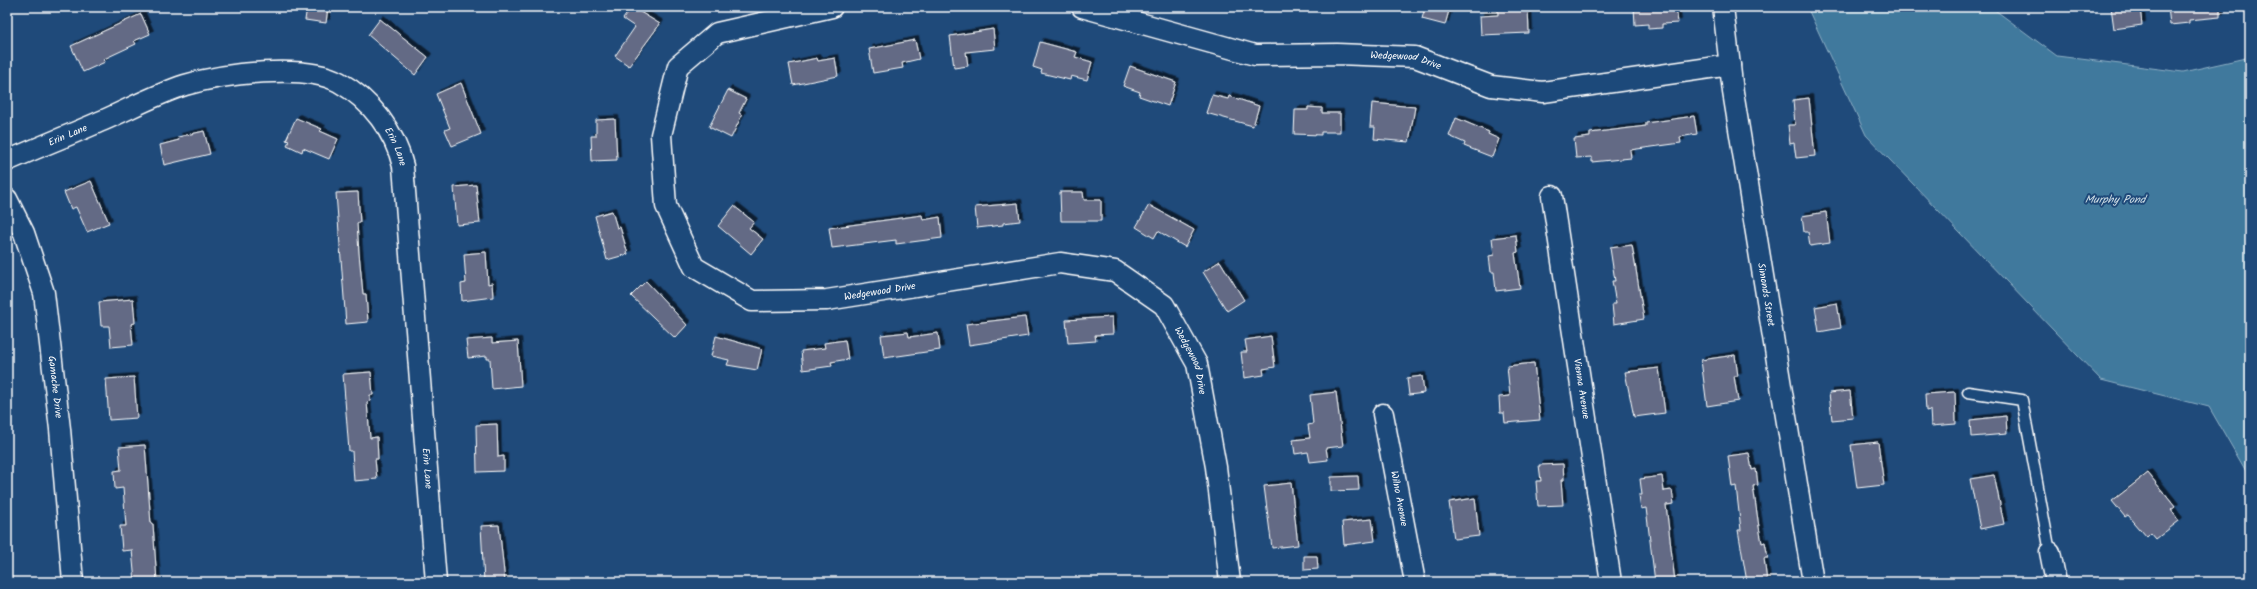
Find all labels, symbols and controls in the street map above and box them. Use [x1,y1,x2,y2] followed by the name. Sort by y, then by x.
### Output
[1370,47,1444,74] street label: Wedgewood Drive
[46,120,90,151] street label: Erin Lane
[380,124,411,168] street label: Erin Lane
[2085,191,2148,209] water label: Murphy Pond
[1753,262,1779,328] street label: Simonds Street
[843,278,917,305] street label: Wedgewood Drive
[1170,324,1211,396] street label: Wedgewood Drive
[43,355,67,420] street label: Gamache Drive
[1569,357,1594,421] street label: Vienna Avenue
[417,447,437,490] street label: Erin Lane
[1386,469,1412,528] street label: Wilno Avenue

